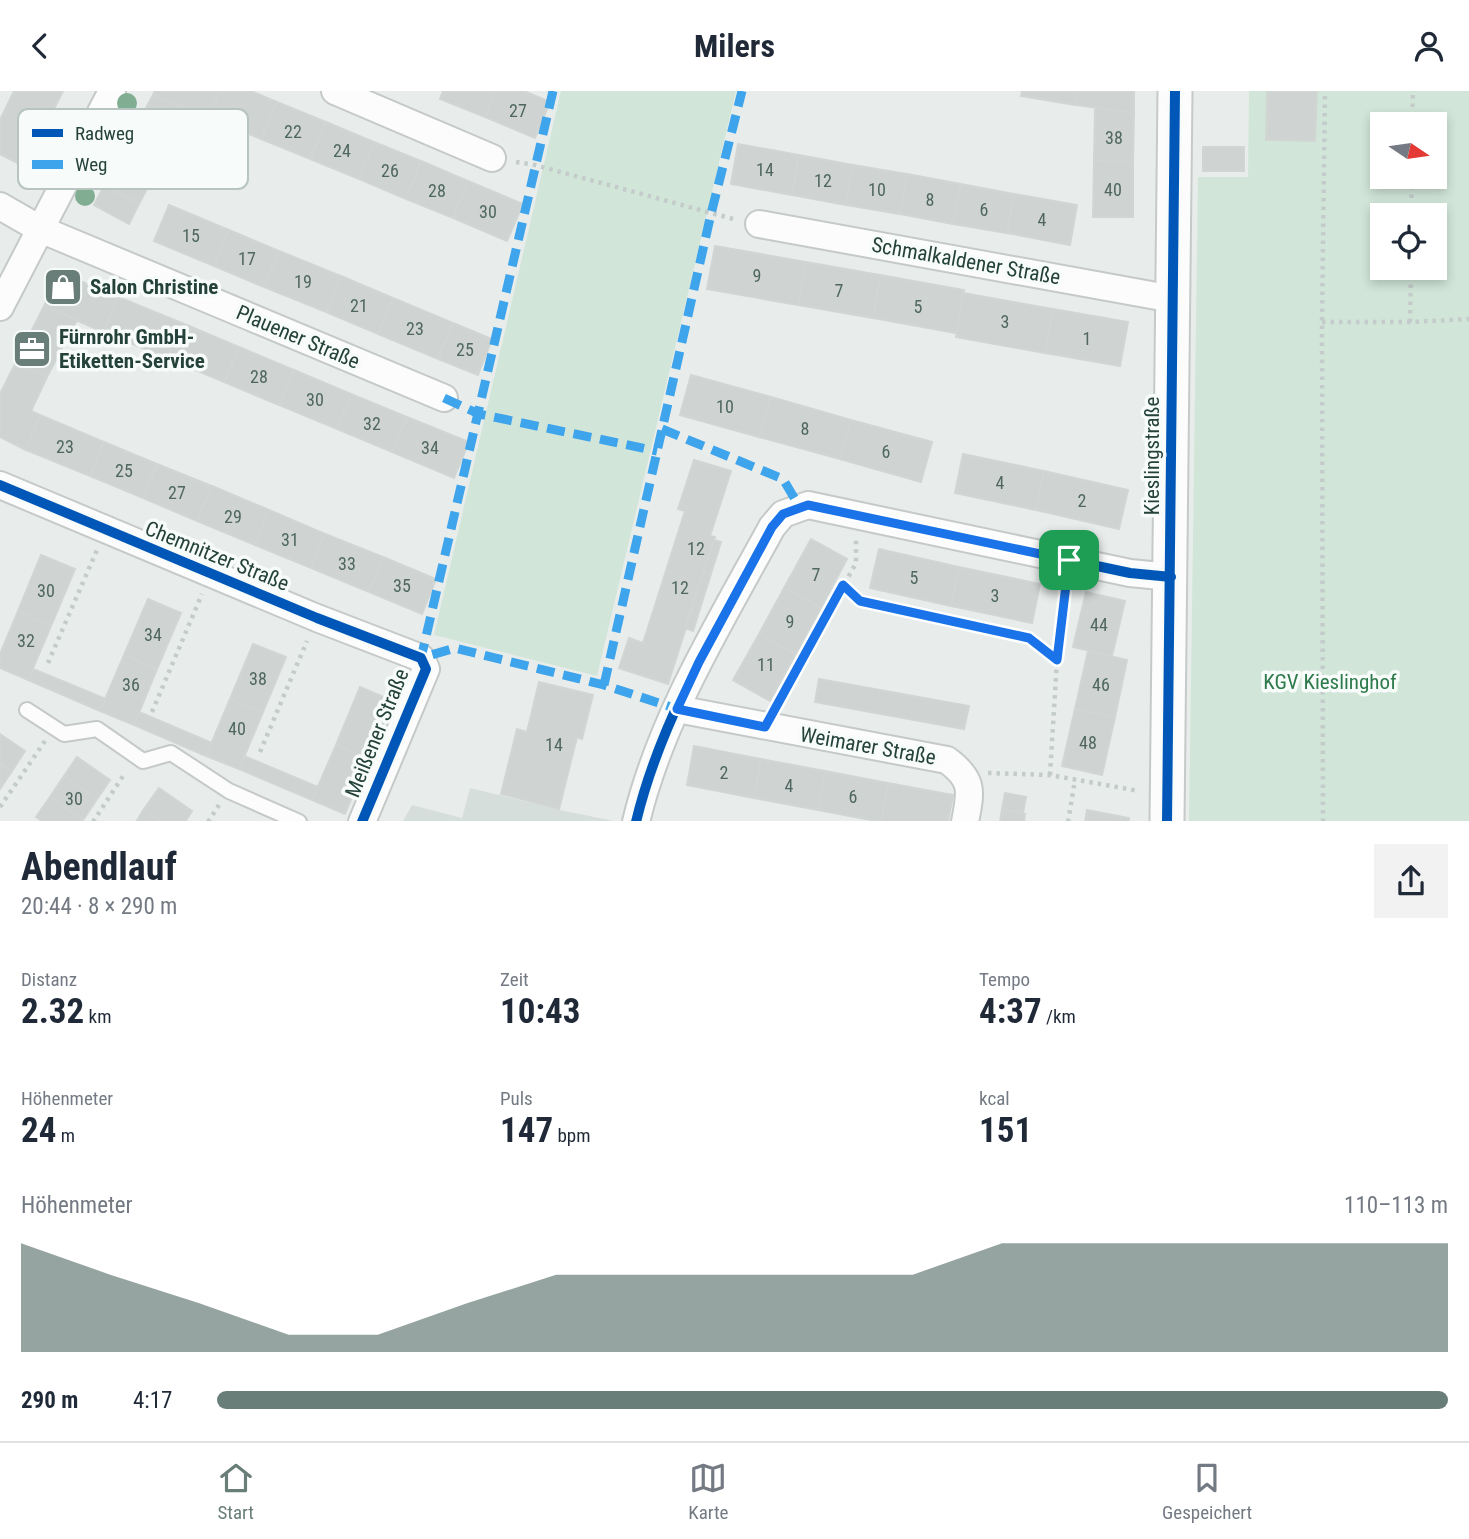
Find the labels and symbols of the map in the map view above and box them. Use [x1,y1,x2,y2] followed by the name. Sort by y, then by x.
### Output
[509,100,527,121] house number: 27
[18,109,248,189] legend
[1370,112,1447,189] north arrow
[284,121,302,142] house number: 22
[75,122,134,145] text: Radweg
[1105,127,1123,148] house number: 38
[333,140,351,161] house number: 24
[75,153,107,176] text: Weg
[756,159,774,180] house number: 14
[381,160,399,181] house number: 26
[814,170,832,191] house number: 12
[868,179,886,200] house number: 10
[1104,179,1122,200] house number: 40
[428,180,446,201] house number: 28
[926,189,934,210] house number: 8
[980,199,988,220] house number: 6
[479,201,497,222] house number: 30
[1038,209,1047,230] house number: 4
[182,225,200,246] house number: 15
[870,233,1062,289] street label: Schmalkaldener Straße
[238,248,256,269] house number: 17
[753,265,761,286] house number: 9
[42,266,84,308] shop icon: Salon Christine
[294,271,312,292] house number: 19
[90,275,218,299] place label: Salon Christine
[835,280,844,301] house number: 7
[350,295,368,316] house number: 21
[914,296,923,317] house number: 5
[233,300,363,374] street label: Plauener Straße
[1001,311,1009,332] house number: 3
[406,318,424,339] house number: 23
[59,325,205,373] place label: Fürnrohr GmbH- Etiketten-Service
[11,328,53,370] office icon: Fürnrohr GmbH- Etiketten-Service
[1083,328,1091,349] house number: 1
[456,339,474,360] house number: 25
[250,366,268,387] house number: 28
[306,389,324,410] house number: 30
[716,396,734,417] house number: 10
[1140,397,1164,515] street label: Kieslingstraße
[363,413,381,434] house number: 32
[801,418,809,439] house number: 8
[56,436,74,457] house number: 23
[421,437,439,458] house number: 34
[882,441,890,462] house number: 6
[115,460,133,481] house number: 25
[996,472,1005,493] house number: 4
[168,482,186,503] house number: 27
[1078,490,1087,511] house number: 2
[224,506,242,527] house number: 29
[142,516,293,596] street label: Chemnitzer Straße
[281,529,299,550] house number: 31
[1039,530,1099,590] pin
[687,538,705,559] house number: 12
[338,553,356,574] house number: 33
[812,564,821,585] house number: 7
[910,567,919,588] house number: 5
[393,575,411,596] house number: 35
[671,577,689,598] house number: 12
[37,580,55,601] house number: 30
[991,585,999,606] house number: 3
[786,611,794,632] house number: 9
[1090,614,1108,635] house number: 44
[144,624,162,645] house number: 34
[17,630,35,651] house number: 32
[757,654,775,675] house number: 11
[340,665,414,801] street label: Meißener Straße
[249,668,267,689] house number: 38
[1263,670,1397,694] park label: KGV Kieslinghof
[122,674,140,695] house number: 36
[1092,674,1110,695] house number: 46
[228,718,246,739] house number: 40
[798,722,938,770] street label: Weimarer Straße
[1079,732,1097,753] house number: 48
[545,734,563,755] house number: 14
[720,762,729,783] house number: 2
[785,775,794,796] house number: 4
[849,786,857,807] house number: 6
[65,788,83,809] house number: 30

